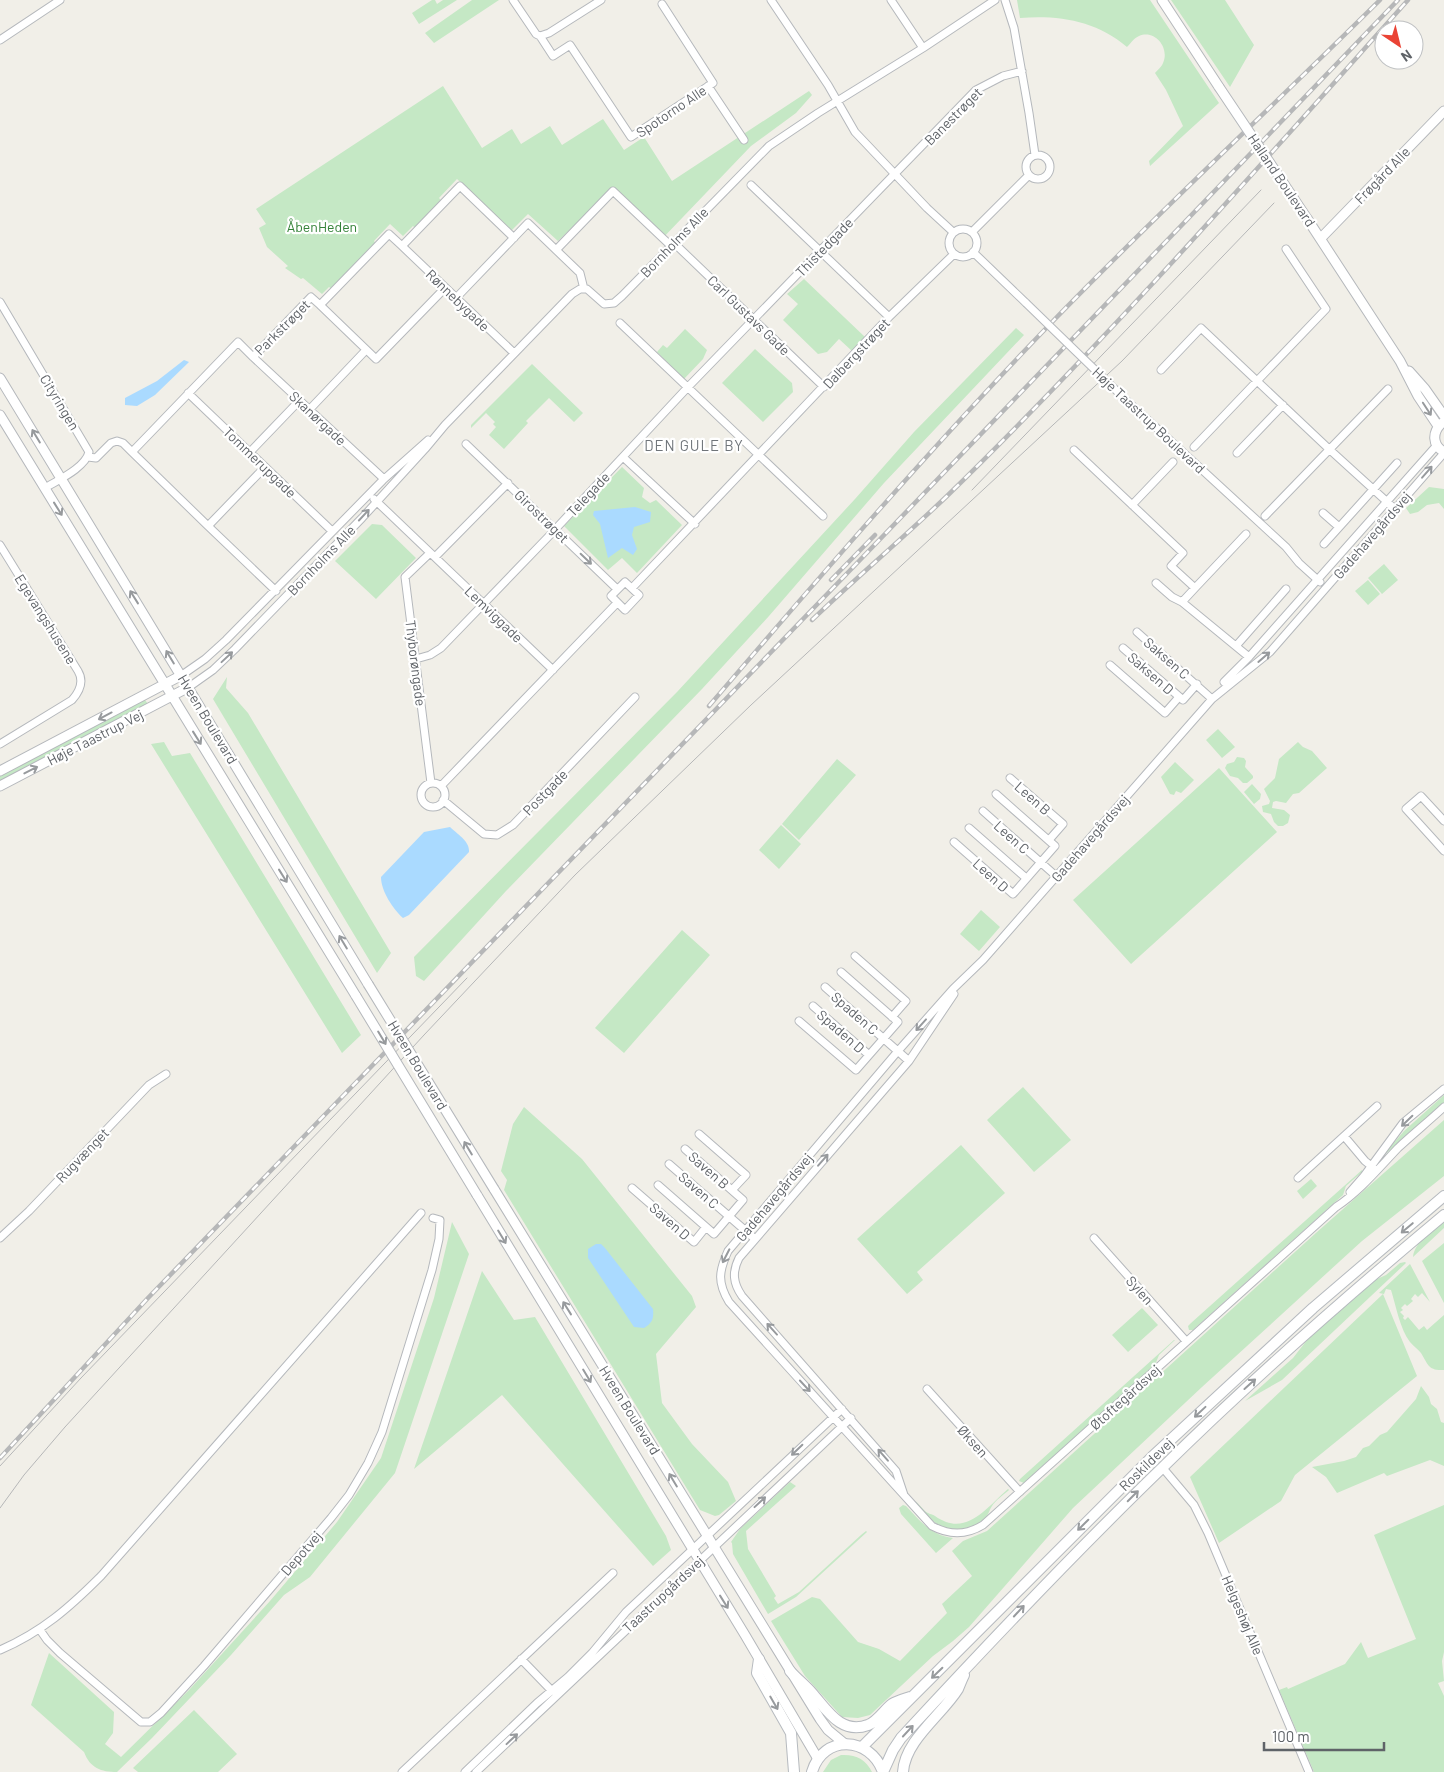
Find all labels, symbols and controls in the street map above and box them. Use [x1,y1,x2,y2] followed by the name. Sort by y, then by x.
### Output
[1374,20,1424,70] north arrow
[1398,46,1415,66] text: N
[633,81,709,141] street label: Spotorno Alle
[921,84,985,148] street label: Banestrøget
[1245,130,1319,230] street label: Halland Boulevard
[1351,143,1413,207] street label: Frøgård Alle
[636,203,712,281] street label: Bornholms Alle
[792,214,856,280] street label: Thistedgade
[287,218,357,235] park label: ÅbenHeden
[423,265,493,335] street label: Rønnebygade
[704,271,794,359] street label: Carl Gustavs Gade
[251,296,313,358] street label: Parkstrøget
[819,314,893,392] street label: Dalbergstrøget
[1089,363,1209,477] street label: Høje Taastrup Boulevard
[37,371,83,433] street label: Cityringen
[286,387,350,449] street label: Skanørgade
[1422,402,1432,416] one-way arrow
[220,423,300,501] street label: Tommerupgade
[30,430,40,444] one-way arrow
[644,436,744,454] district label: DEN GULE BY
[1422,465,1433,478] one-way arrow
[563,468,613,520] street label: Telegade
[511,486,573,546] street label: Girostrøget
[1329,488,1415,582] street label: Gadehavegårdsvej
[53,502,63,516] one-way arrow
[358,508,370,521] one-way arrow
[283,521,359,599] street label: Bornholms Alle
[580,553,593,565] one-way arrow
[12,571,80,667] street label: Egevangshusene
[461,582,527,646] street label: Lemviggade
[128,590,138,604] one-way arrow
[402,619,430,707] street label: Thyborøngade
[1141,633,1193,683] street label: Saksen C
[1124,648,1178,698] street label: Saksen D
[165,650,175,664] one-way arrow
[221,651,233,663] one-way arrow
[1257,651,1270,663] one-way arrow
[175,671,241,767] street label: Hveen Boulevard
[44,705,146,769] street label: Høje Taastrup Vej
[98,711,113,721] one-way arrow
[193,731,203,745] one-way arrow
[23,765,38,775] one-way arrow
[519,766,571,818] street label: Postgade
[1012,778,1054,818] street label: Leen B
[1047,791,1133,885] street label: Gadehavegårdsvej
[991,817,1033,857] street label: Leen C
[970,855,1012,895] street label: Leen D
[278,869,288,883] one-way arrow
[338,935,348,949] one-way arrow
[828,988,882,1038] street label: Spaden C
[814,1006,868,1056] street label: Spaden D
[385,1017,451,1113] street label: Hveen Boulevard
[915,1019,927,1032] one-way arrow
[377,1030,387,1044] one-way arrow
[1401,1115,1413,1127] one-way arrow
[52,1124,112,1186] street label: Rugvænget
[463,1141,473,1155] one-way arrow
[685,1148,733,1192] street label: Saven B
[732,1149,816,1245] street label: Gadehavegårdsvej
[817,1154,828,1167] one-way arrow
[675,1168,723,1212] street label: Saven C
[646,1199,694,1243] street label: Saven D
[1401,1222,1414,1233] one-way arrow
[498,1229,508,1243] one-way arrow
[721,1248,730,1263] one-way arrow
[1123,1272,1157,1308] street label: Sylen
[561,1302,571,1316] one-way arrow
[766,1323,777,1336] one-way arrow
[1086,1361,1164,1433] street label: Øtoftegårdsvej
[596,1362,664,1458] street label: Hveen Boulevard
[582,1368,592,1382] one-way arrow
[1244,1378,1257,1390] one-way arrow
[799,1380,811,1393] one-way arrow
[1194,1406,1206,1418] one-way arrow
[954,1421,992,1461] street label: Øksen
[1115,1434,1177,1494] street label: Roskildevej
[791,1444,803,1456] one-way arrow
[877,1449,888,1462] one-way arrow
[667,1474,677,1488] one-way arrow
[1127,1490,1139,1502] one-way arrow
[754,1496,767,1508] one-way arrow
[1077,1519,1089,1531] one-way arrow
[277,1527,325,1579] street label: Depotvej
[619,1552,707,1636] street label: Taastrupgårdsvej
[1219,1573,1267,1657] street label: Helgeshøj Alle
[719,1595,730,1609] one-way arrow
[1013,1605,1025,1618] one-way arrow
[931,1667,943,1679] one-way arrow
[770,1695,780,1710] one-way arrow
[1264,1720,1384,1752] scale bar
[902,1724,914,1737] one-way arrow
[1272,1727,1310,1745] text: 100 m
[505,1733,518,1745] one-way arrow

